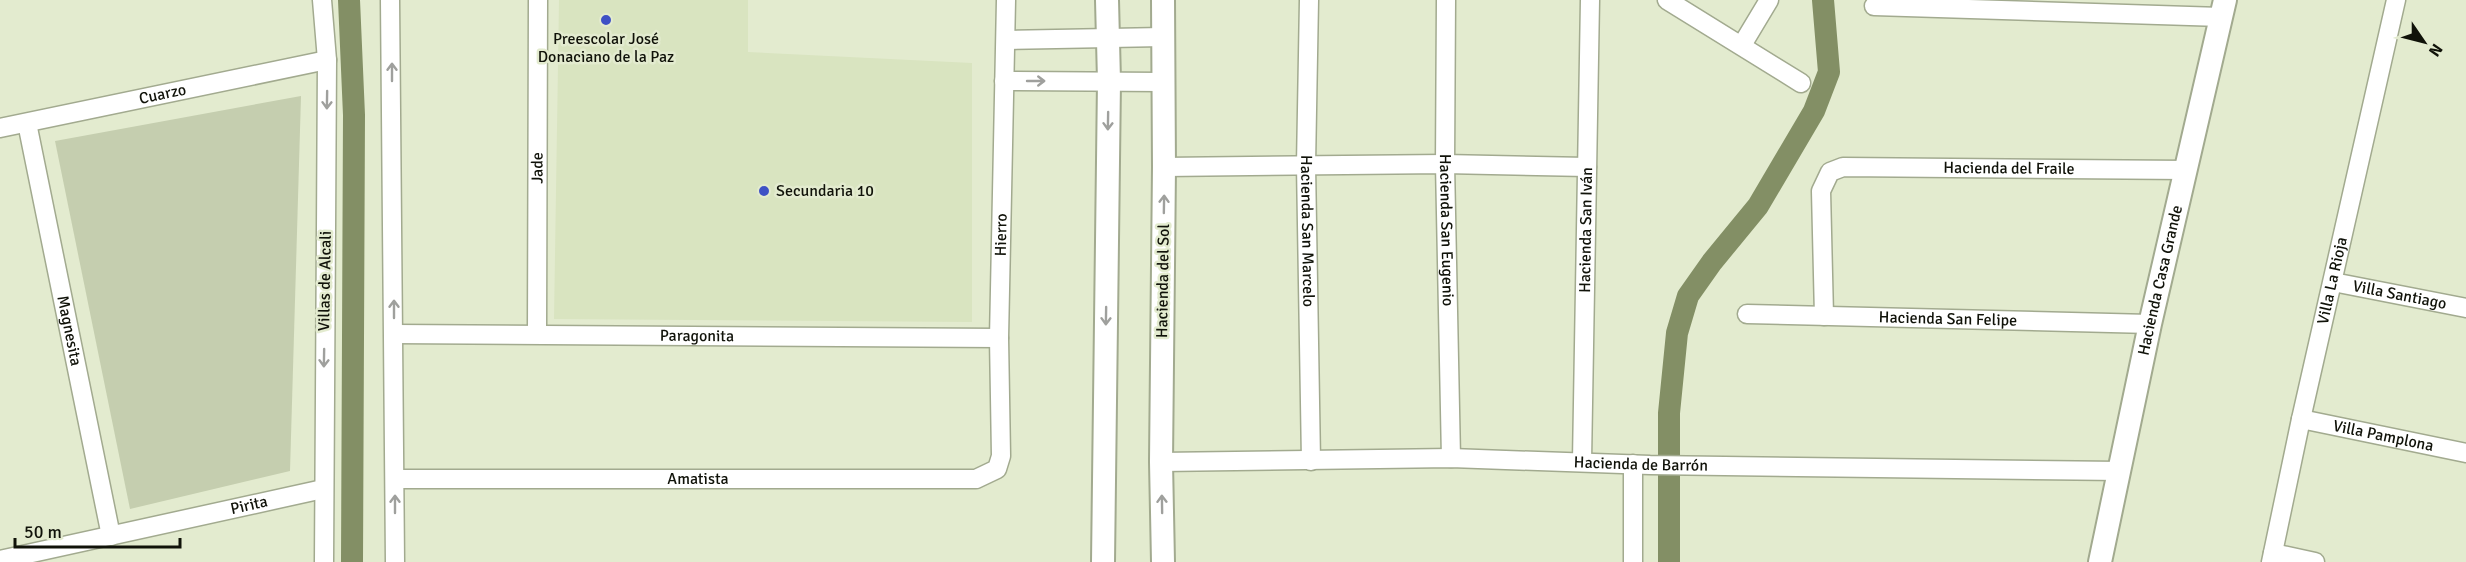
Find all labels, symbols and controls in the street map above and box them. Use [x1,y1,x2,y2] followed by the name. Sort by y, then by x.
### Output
[2394,12,2454,72] north arrow
[599,13,613,27] marker: Preescolar José Donaciano de la Paz
[538,29,674,67] place label: Preescolar José Donaciano de la Paz
[2424,40,2447,60] text: N
[386,62,398,82] one-way arrow
[1026,75,1046,87] one-way arrow
[137,80,188,109] street label: Cuarzo
[321,90,333,110] one-way arrow
[1102,111,1114,131] one-way arrow
[527,152,548,184] street label: Jade
[1435,154,1458,306] street label: Hacienda San Eugenio
[1296,155,1318,307] street label: Hacienda San Marcelo
[1943,158,2075,179] street label: Hacienda del Fraile
[1575,167,1597,293] street label: Hacienda San Iván
[776,181,874,201] place label: Secundaria 10
[757,184,771,198] marker: Secundaria 10
[1158,194,1170,214] one-way arrow
[2134,203,2187,357] street label: Hacienda Casa Grande
[991,213,1012,257] street label: Hierro
[1152,223,1174,338] street label: Hacienda del Sol
[314,231,336,331] street label: Villas de Alcali
[2313,235,2352,326] street label: Villa La Rioja
[2351,276,2448,314] street label: Villa Santiago
[52,294,86,368] street label: Magnesita
[388,299,400,319] one-way arrow
[1100,306,1112,326] one-way arrow
[1878,307,2017,331] street label: Hacienda San Felipe
[660,326,734,346] street label: Paragonita
[318,348,330,368] one-way arrow
[2331,416,2435,456] street label: Villa Pamplona
[1573,452,1708,476] street label: Hacienda de Barrón
[667,469,729,489] street label: Amatista
[229,491,270,519] street label: Pirita
[389,494,401,514] one-way arrow
[1156,494,1167,514] one-way arrow
[15,511,180,549] scale bar
[24,521,62,543] text: 50 m

